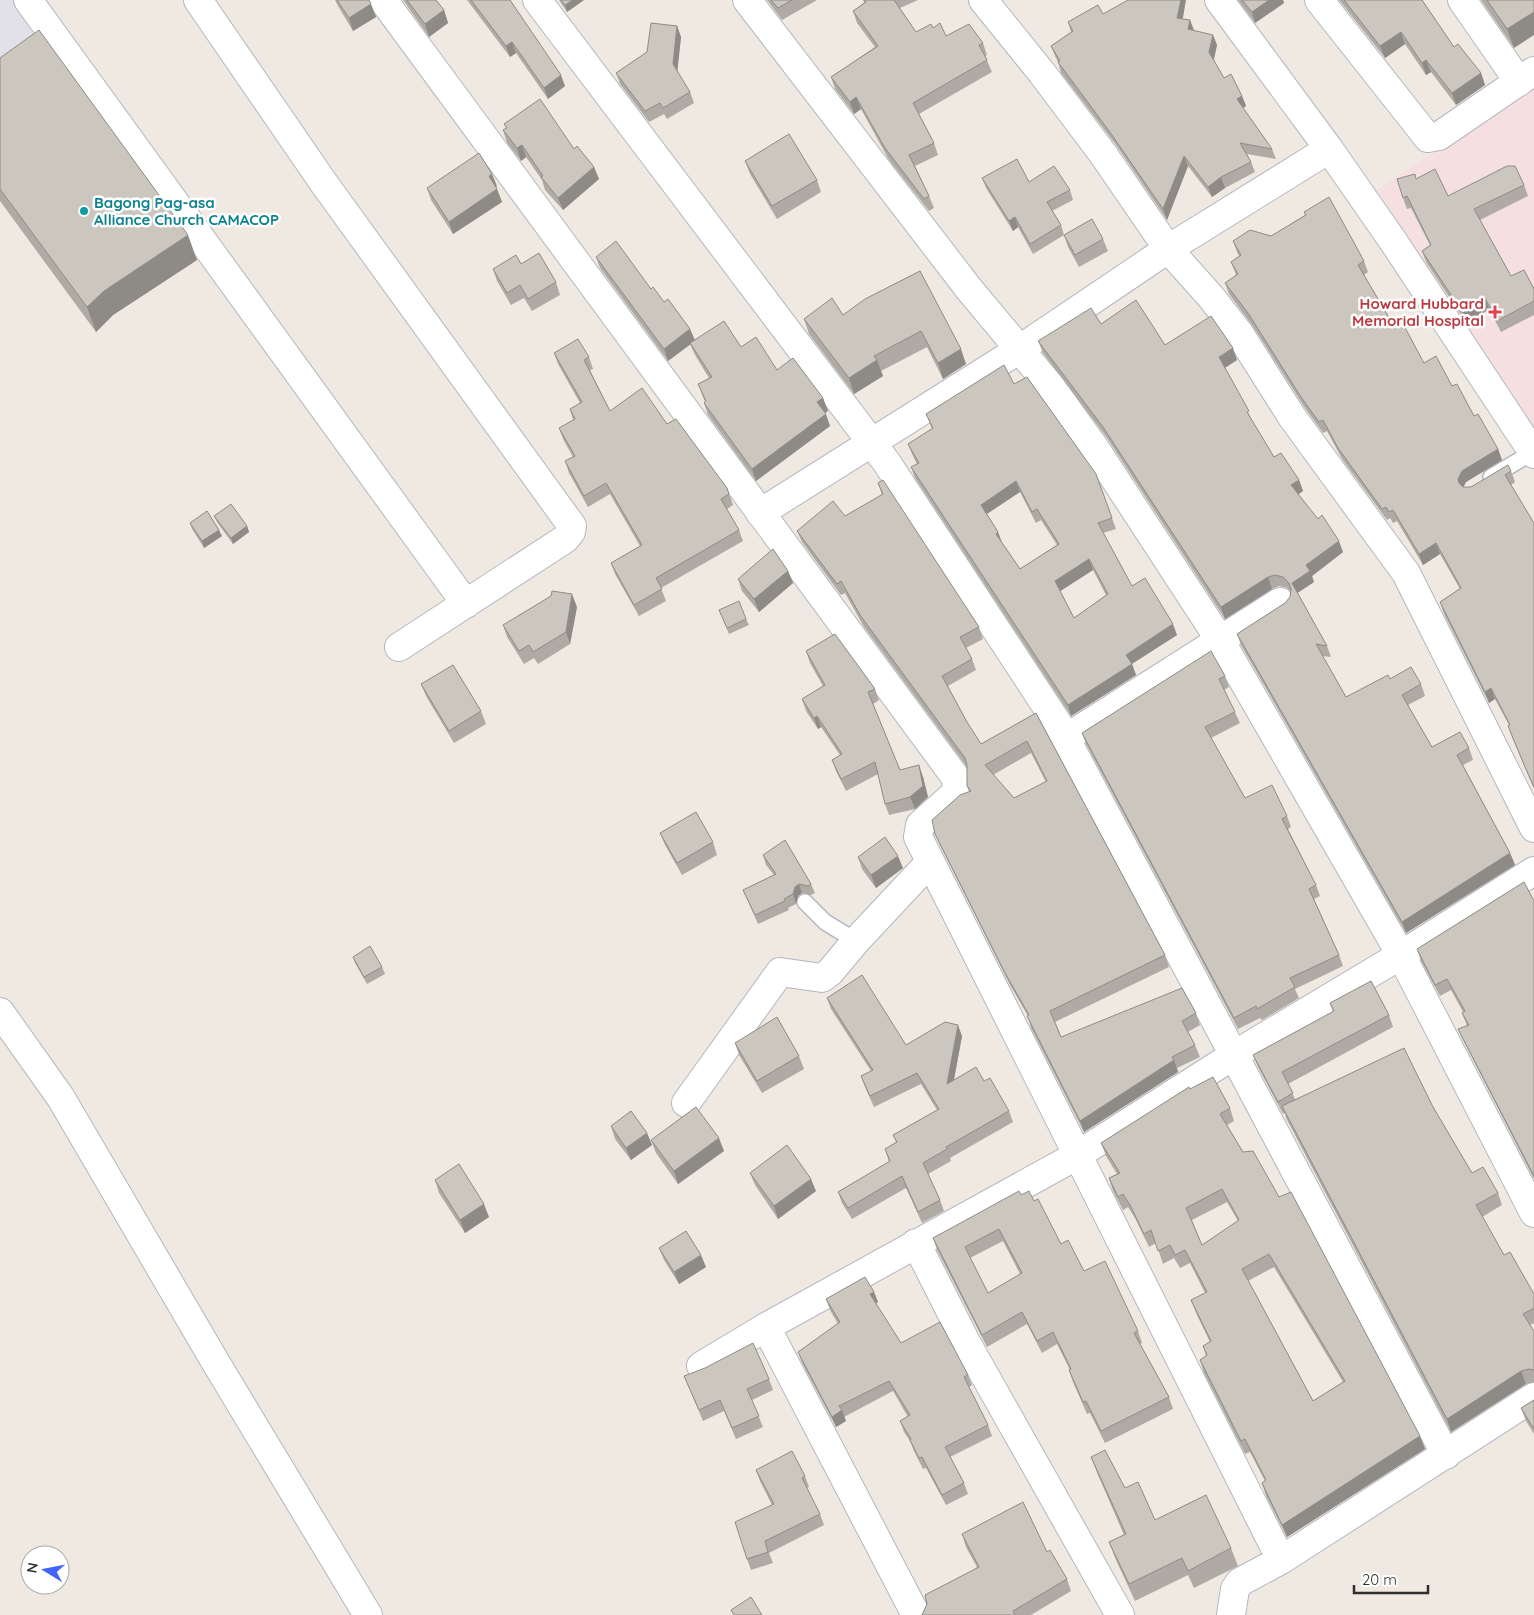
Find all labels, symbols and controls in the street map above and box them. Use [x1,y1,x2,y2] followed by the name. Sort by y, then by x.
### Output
[94,193,279,229] place label: Bagong Pag-asa Alliance Church CAMACOP
[78,205,90,217] marker: Bagong Pag-asa Alliance Church CAMACOP
[1352,294,1484,330] place label: Howard Hubbard Memorial Hospital
[1488,305,1502,319] marker: Howard Hubbard Memorial Hospital
[20,1545,70,1595] north arrow
[22,1561,42,1574] text: N
[1354,1562,1428,1594] scale bar
[1362,1570,1397,1589] text: 20 m

